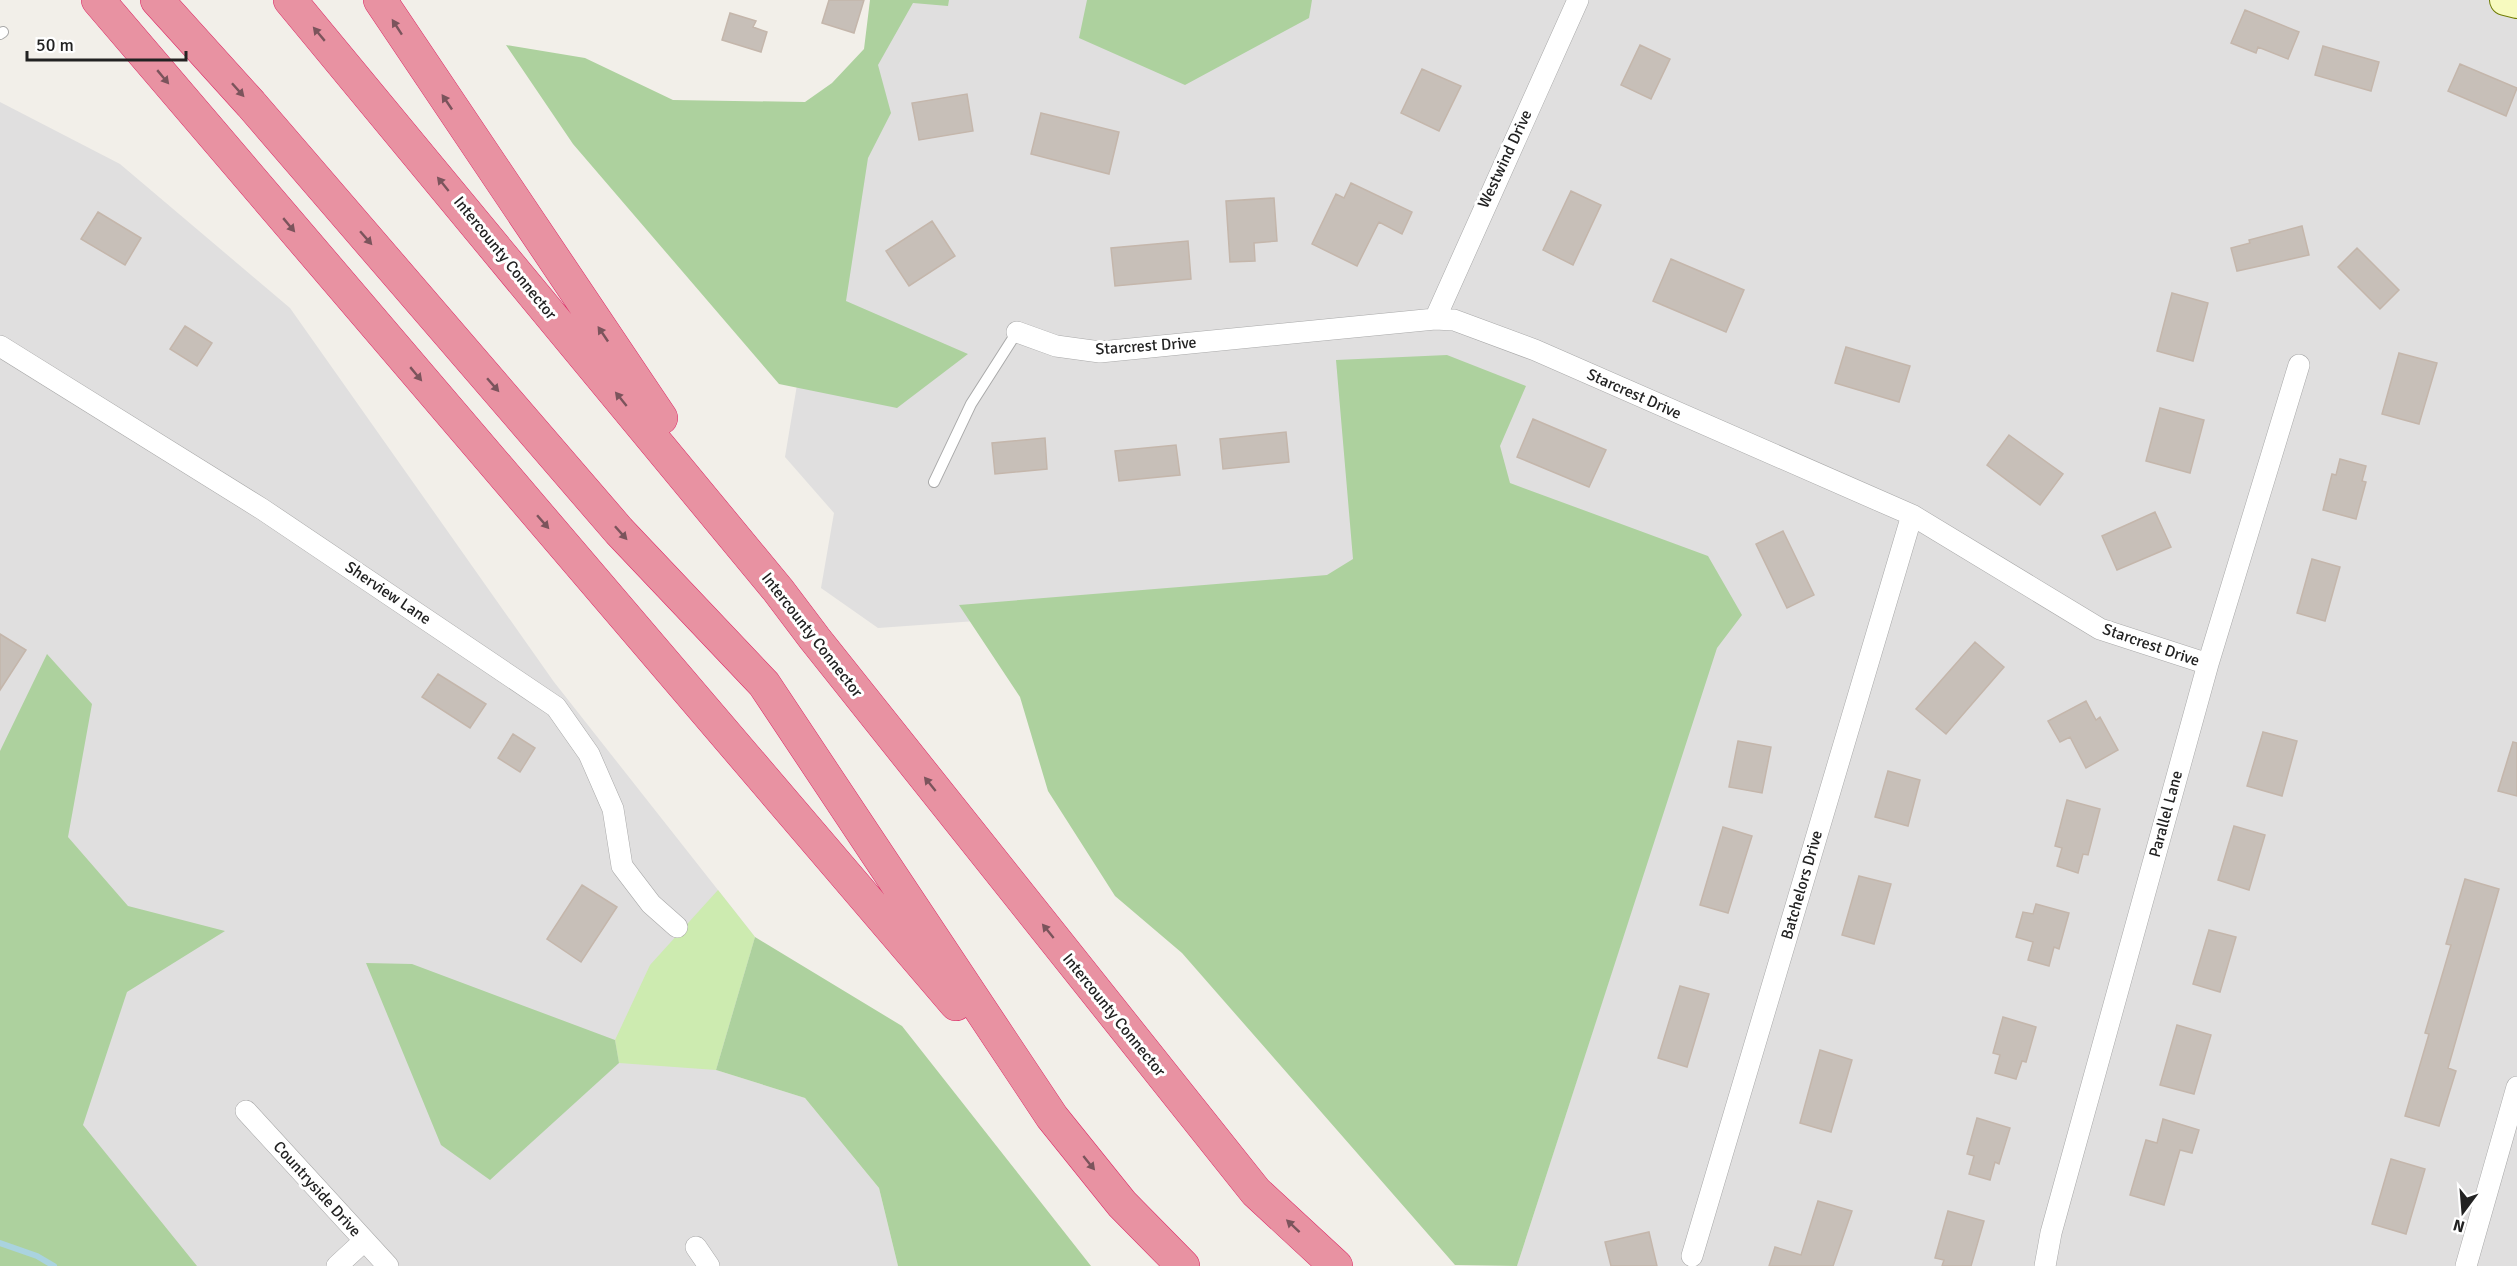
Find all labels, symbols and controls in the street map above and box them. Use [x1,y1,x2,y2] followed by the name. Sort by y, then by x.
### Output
[392,19,403,35] one-way arrow
[27,24,186,62] scale bar
[313,27,326,42] one-way arrow
[36,34,74,56] text: 50 m
[156,69,169,84] one-way arrow
[231,82,244,97] one-way arrow
[441,95,453,111] one-way arrow
[1473,107,1537,211] street label: Westwind Drive
[437,176,450,192] one-way arrow
[449,192,561,324] street label: Intercounty Connector
[283,217,296,233] one-way arrow
[359,230,373,245] one-way arrow
[597,326,609,342] one-way arrow
[1095,332,1197,360] street label: Starcrest Drive
[1584,364,1684,424] street label: Starcrest Drive
[409,366,422,381] one-way arrow
[486,377,499,392] one-way arrow
[614,391,627,407] one-way arrow
[536,514,549,529] one-way arrow
[614,525,628,540] one-way arrow
[341,557,435,629] street label: Sherview Lane
[757,569,867,701] street label: Intercounty Connector
[2100,619,2202,671] street label: Starcrest Drive
[2145,768,2187,860] street label: Parallel Lane
[924,777,937,792] one-way arrow
[1777,828,1827,942] street label: Batchelors Drive
[1041,923,1054,939] one-way arrow
[1058,949,1170,1081] street label: Intercounty Connector
[269,1137,365,1241] street label: Countryside Drive
[1082,1155,1094,1170] one-way arrow
[2433,1182,2493,1242] north arrow
[2451,1214,2467,1237] text: N
[1285,1219,1300,1233] one-way arrow

